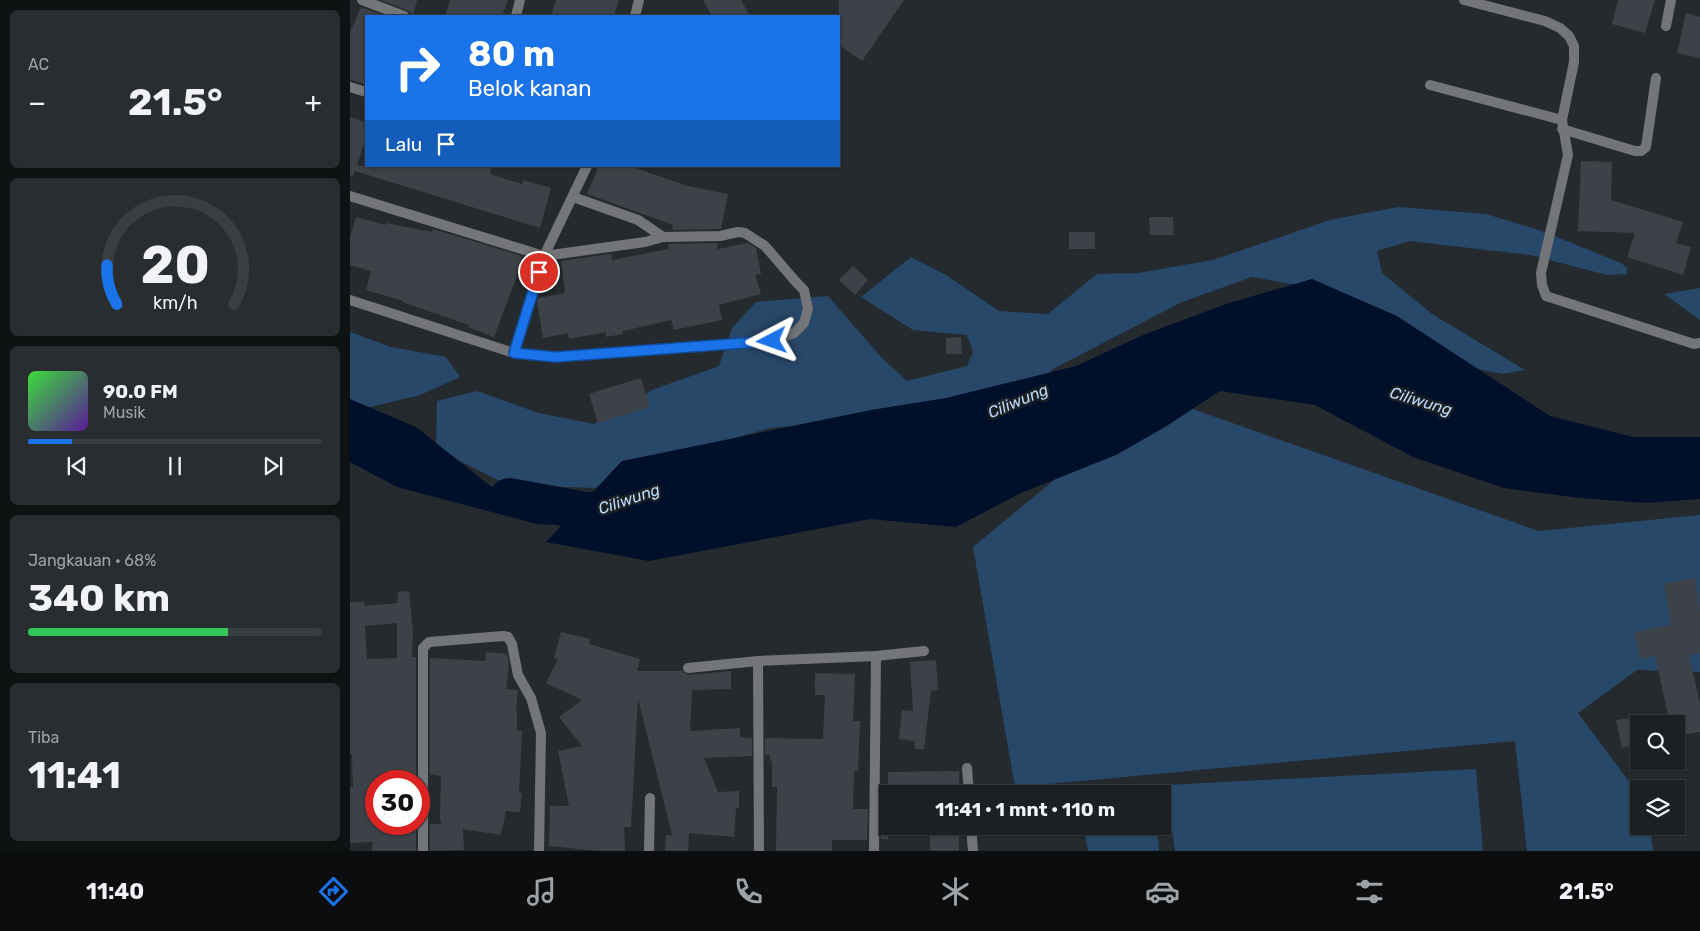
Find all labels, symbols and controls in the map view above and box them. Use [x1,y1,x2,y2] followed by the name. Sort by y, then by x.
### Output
[468,33,555,75] text: 80 m
[385,35,450,100] icon: right
[28,55,49,74] text: AC
[468,75,592,102] text: Belok kanan
[128,79,223,125] text: 21.5°
[28,86,46,119] text: −
[305,86,322,119] text: +
[432,130,460,158] icon: arrive
[385,133,422,156] text: Lalu
[140,234,210,296] text: 20
[518,251,560,293] pin
[525,258,553,286] icon: arrive
[153,292,197,313] text: km/h
[745,314,797,366] position arrow
[103,380,178,403] text: 90.0 FM
[985,380,1052,422] water label: Ciliwung
[1388,383,1455,420] water label: Ciliwung
[103,403,146,422] text: Musik
[63,452,91,480] icon: previous
[161,452,189,480] icon: pause
[259,452,287,480] icon: next
[596,479,663,518] water label: Ciliwung
[28,551,156,570] text: Jangkauan · 68%
[28,575,170,621] text: 340 km
[1630,715,1685,835] map controls
[1630,715,1685,770] button: search
[28,728,59,747] text: Tiba
[28,752,121,798] text: 11:41
[365,770,430,835] speed limit sign: 30
[1630,780,1685,835] button: layers
[935,798,1115,821] text: 11:41 · 1 mnt · 110 m
[316,874,351,909] icon: directions
[524,874,559,909] icon: music
[731,874,766,909] icon: phone
[938,874,973,909] icon: climate
[1145,874,1180,909] icon: car
[1352,874,1387,909] icon: filters
[86,878,144,905] text: 11:40
[1559,878,1614,905] text: 21.5°

